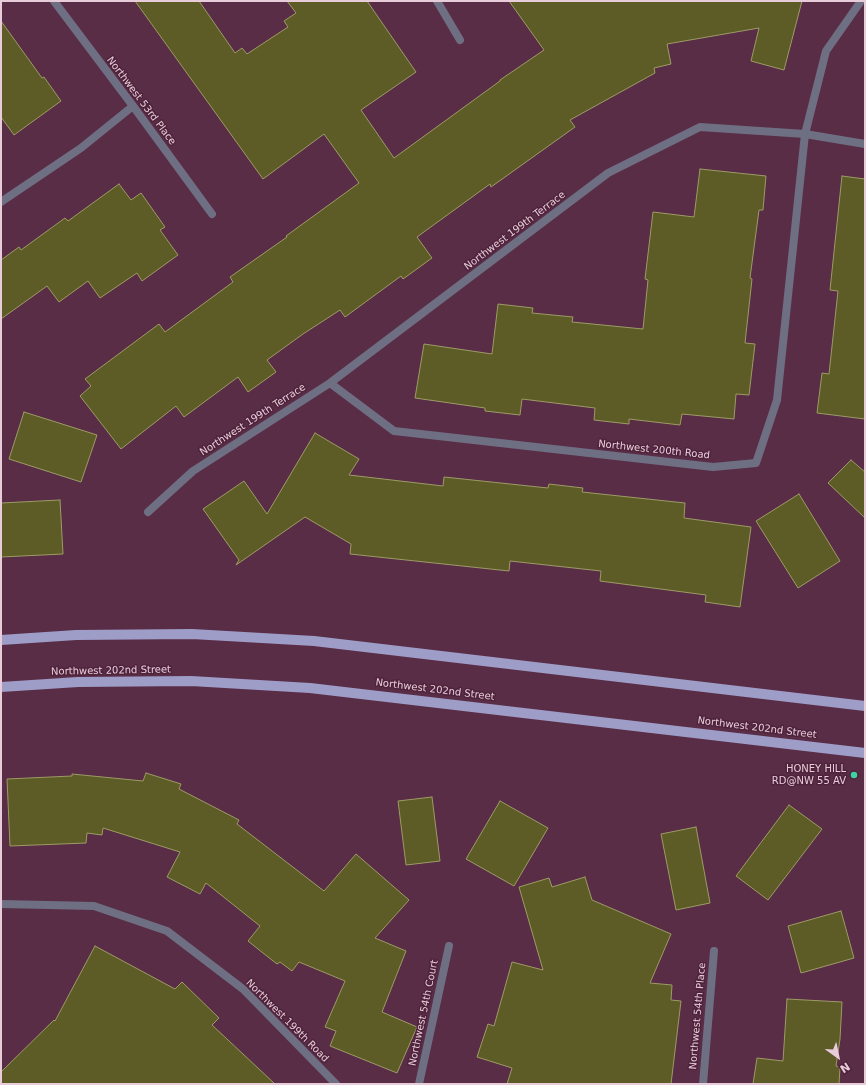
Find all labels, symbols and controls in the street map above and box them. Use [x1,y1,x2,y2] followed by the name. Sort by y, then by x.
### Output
[104,55,178,147] street label: Northwest 53rd Place
[462,189,568,273] street label: Northwest 199th Terrace
[198,381,308,459] street label: Northwest 199th Terrace
[598,438,710,462] street label: Northwest 200th Road
[51,664,171,678] street label: Northwest 202nd Street
[375,677,495,703] street label: Northwest 202nd Street
[697,715,817,741] street label: Northwest 202nd Street
[772,763,846,786] place label: HONEY HILL RD@NW 55 AV
[849,770,859,780] marker: HONEY HILL RD@NW 55 AV
[407,959,441,1067] street label: Northwest 54th Court
[687,962,709,1070] street label: Northwest 54th Place
[243,977,331,1065] street label: Northwest 199th Road
[818,1037,858,1077] north arrow
[837,1060,852,1075] text: N

